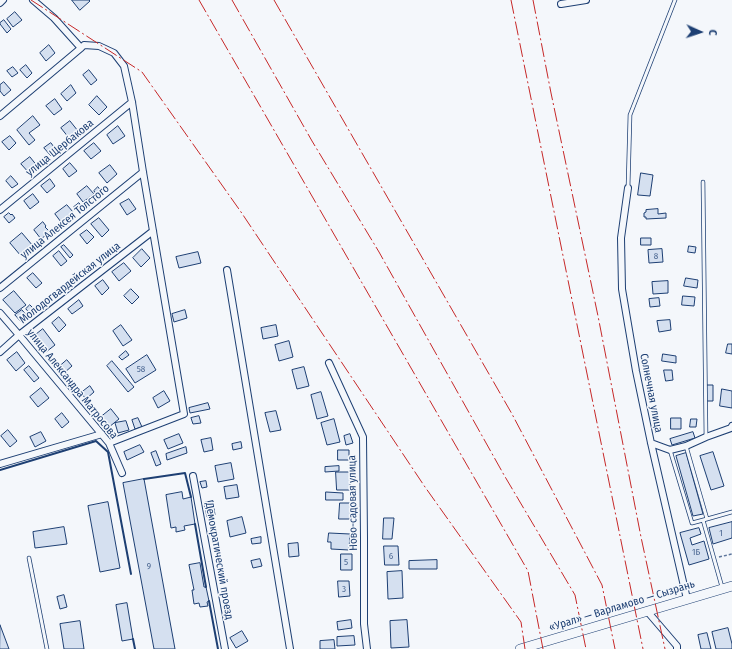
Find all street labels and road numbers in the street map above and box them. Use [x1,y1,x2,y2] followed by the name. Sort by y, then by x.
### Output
[24,117,96,179] street label: улица Щербакова
[18,182,112,262] street label: улица Алексея Толстого
[17,239,123,327] street label: Молодогвардейская улица
[24,326,120,442] street label: улица Александра Матросова
[637,352,665,434] street label: Солнечная улица
[346,455,360,551] street label: Ново-садовая улица
[202,501,236,621] street label: Демократический проезд
[548,578,696,634] street label: «Урал» — Варламово — Сызрань

